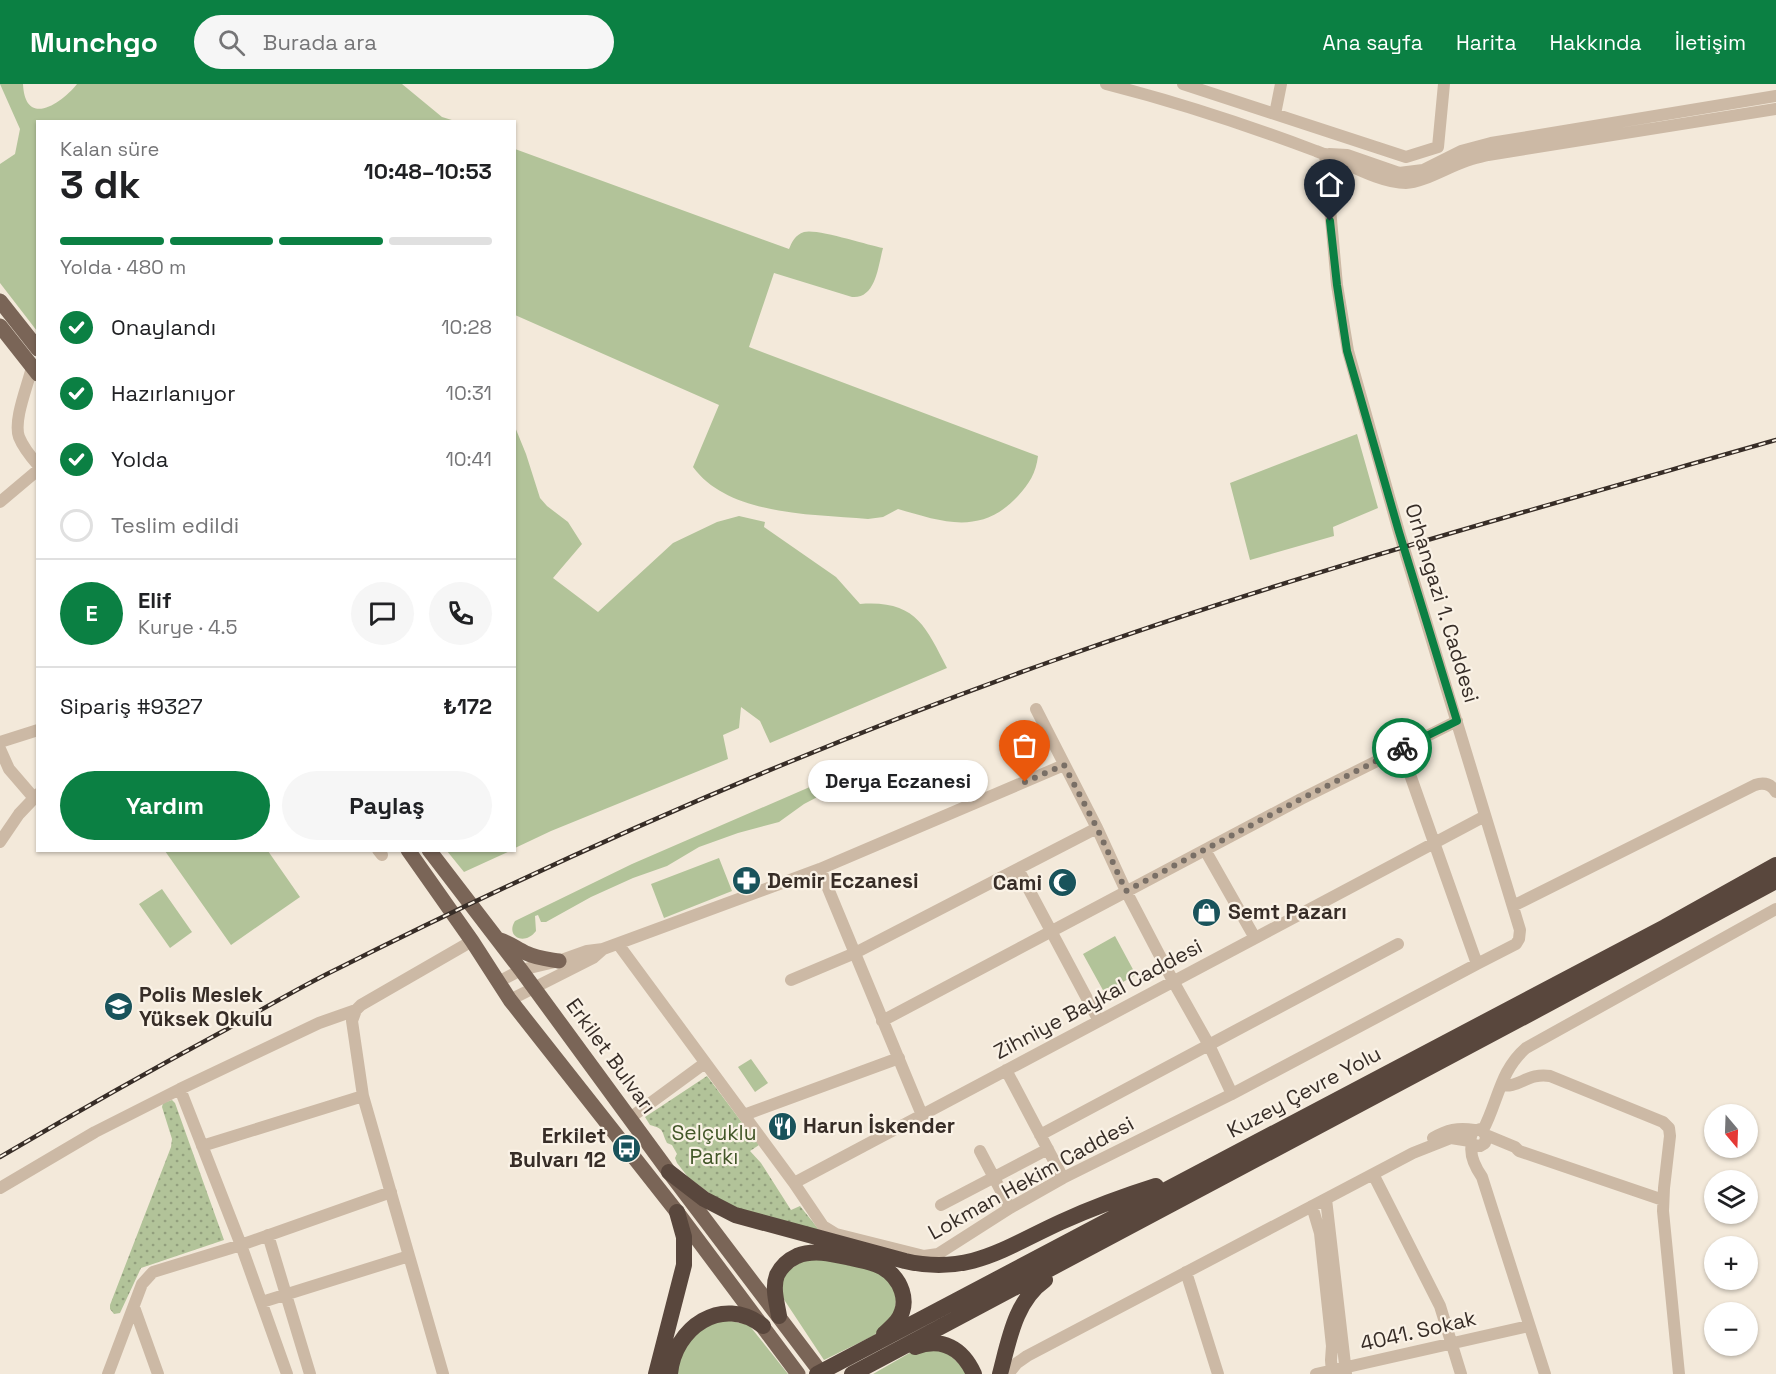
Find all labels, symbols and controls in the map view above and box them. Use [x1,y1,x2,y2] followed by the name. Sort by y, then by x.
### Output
[194,15,614,69] search box
[30,24,158,60] text: Munchgo
[215,26,248,59] icon: search
[263,28,377,56] text: Burada ara
[1323,29,1423,56] text: Ana sayfa
[1456,29,1517,56] text: Harita
[1550,29,1642,56] text: Hakkında
[1675,29,1746,56] text: İletişim
[60,136,159,162] text: Kalan süre
[364,157,492,185] text: 10:48–10:53
[1304,159,1355,221] pin
[60,160,141,209] text: 3 dk
[1313,168,1346,201] icon: home
[60,254,186,280] text: Yolda · 480 m
[60,311,93,344] icon: check
[111,313,216,341] text: Onaylandı
[441,314,492,340] text: 10:28
[60,377,93,410] icon: check
[111,379,236,407] text: Hazırlanıyor
[446,380,492,406] text: 10:31
[60,443,93,476] icon: check
[111,445,168,473] text: Yolda
[445,446,492,472] text: 10:41
[1399,500,1486,706] street label: Orhangazi 1. Caddesi
[111,511,239,539] text: Teslim edildi
[351,582,414,645] button: chat
[429,582,492,645] button: phone
[138,586,171,614] text: Elif
[85,599,98,627] text: E
[138,614,237,640] text: Kurye · 4.5
[60,692,203,720] text: Sipariş #9327
[443,692,492,720] text: ₺172
[1372,718,1432,778] courier
[999,720,1050,782] pin
[1008,729,1041,762] icon: bag
[1386,732,1419,765] icon: bike
[809,761,989,803] callout: Derya Eczanesi
[825,768,971,794] text: Derya Eczanesi
[60,771,270,840] button: Yardım
[282,771,492,840] button: Paylaş
[730,865,762,897] pharmacy icon: Demir Eczanesi
[767,867,919,894] place label: Demir Eczanesi
[1047,867,1079,899] mosque icon: Cami
[993,869,1042,896] place label: Cami
[1191,896,1223,928] shop icon: Semt Pazarı
[1228,898,1347,925] place label: Semt Pazarı
[989,932,1207,1065] street label: Zihniye Baykal Caddesi
[139,981,273,1032] place label: Polis Meslek Yüksek Okulu
[102,991,134,1023] school or university icon: Polis Meslek Yüksek Okulu
[560,993,662,1119] street label: Erkilet Bulvarı
[1222,1040,1385,1144] street label: Kuzey Çevre Yolu
[1704,1104,1758,1158] north arrow
[1704,1104,1758,1356] map controls
[766,1110,798,1142] restaurant icon: Harun İskender
[923,1110,1138,1245] street label: Lokman Hekim Caddesi
[803,1112,955,1139] place label: Harun İskender
[671,1119,757,1170] park label: Selçuklu Parkı
[509,1122,606,1173] place label: Erkilet Bulvarı 12
[611,1132,643,1164] bus stop icon: Erkilet Bulvarı 12
[1704,1170,1758,1224] button: layers
[1704,1236,1758,1290] button: +
[1704,1302,1758,1356] button: −
[1357,1304,1479,1357] street label: 4041. Sokak

